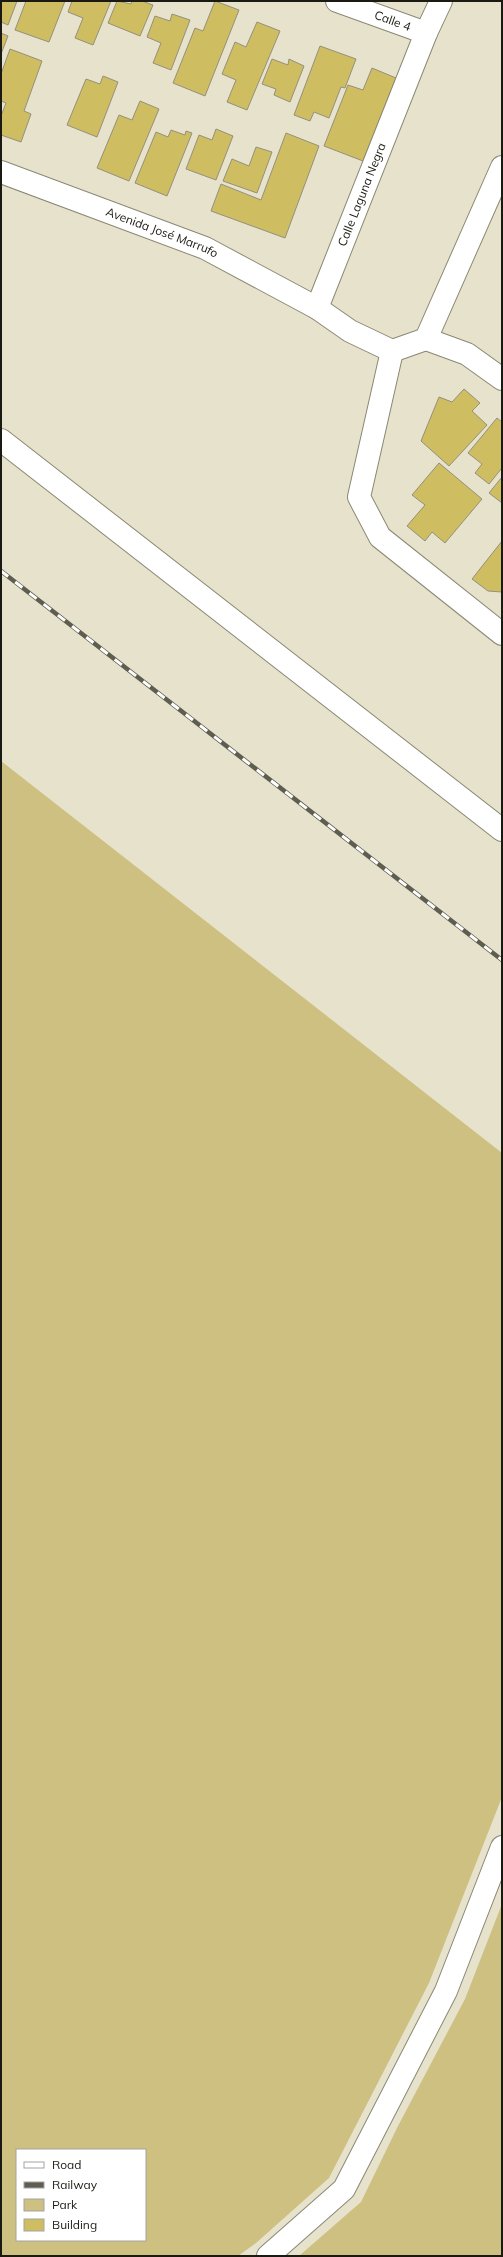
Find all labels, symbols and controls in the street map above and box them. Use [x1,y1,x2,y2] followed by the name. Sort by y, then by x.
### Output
[372,7,413,34] street label: Calle 4
[334,140,389,248] street label: Calle Laguna Negra
[104,204,221,261] street label: Avenida José Marrufo
[16,2149,146,2241] legend
[52,2157,81,2172] text: Road
[52,2177,98,2192] text: Railway
[52,2197,78,2212] text: Park
[52,2217,97,2232] text: Building

